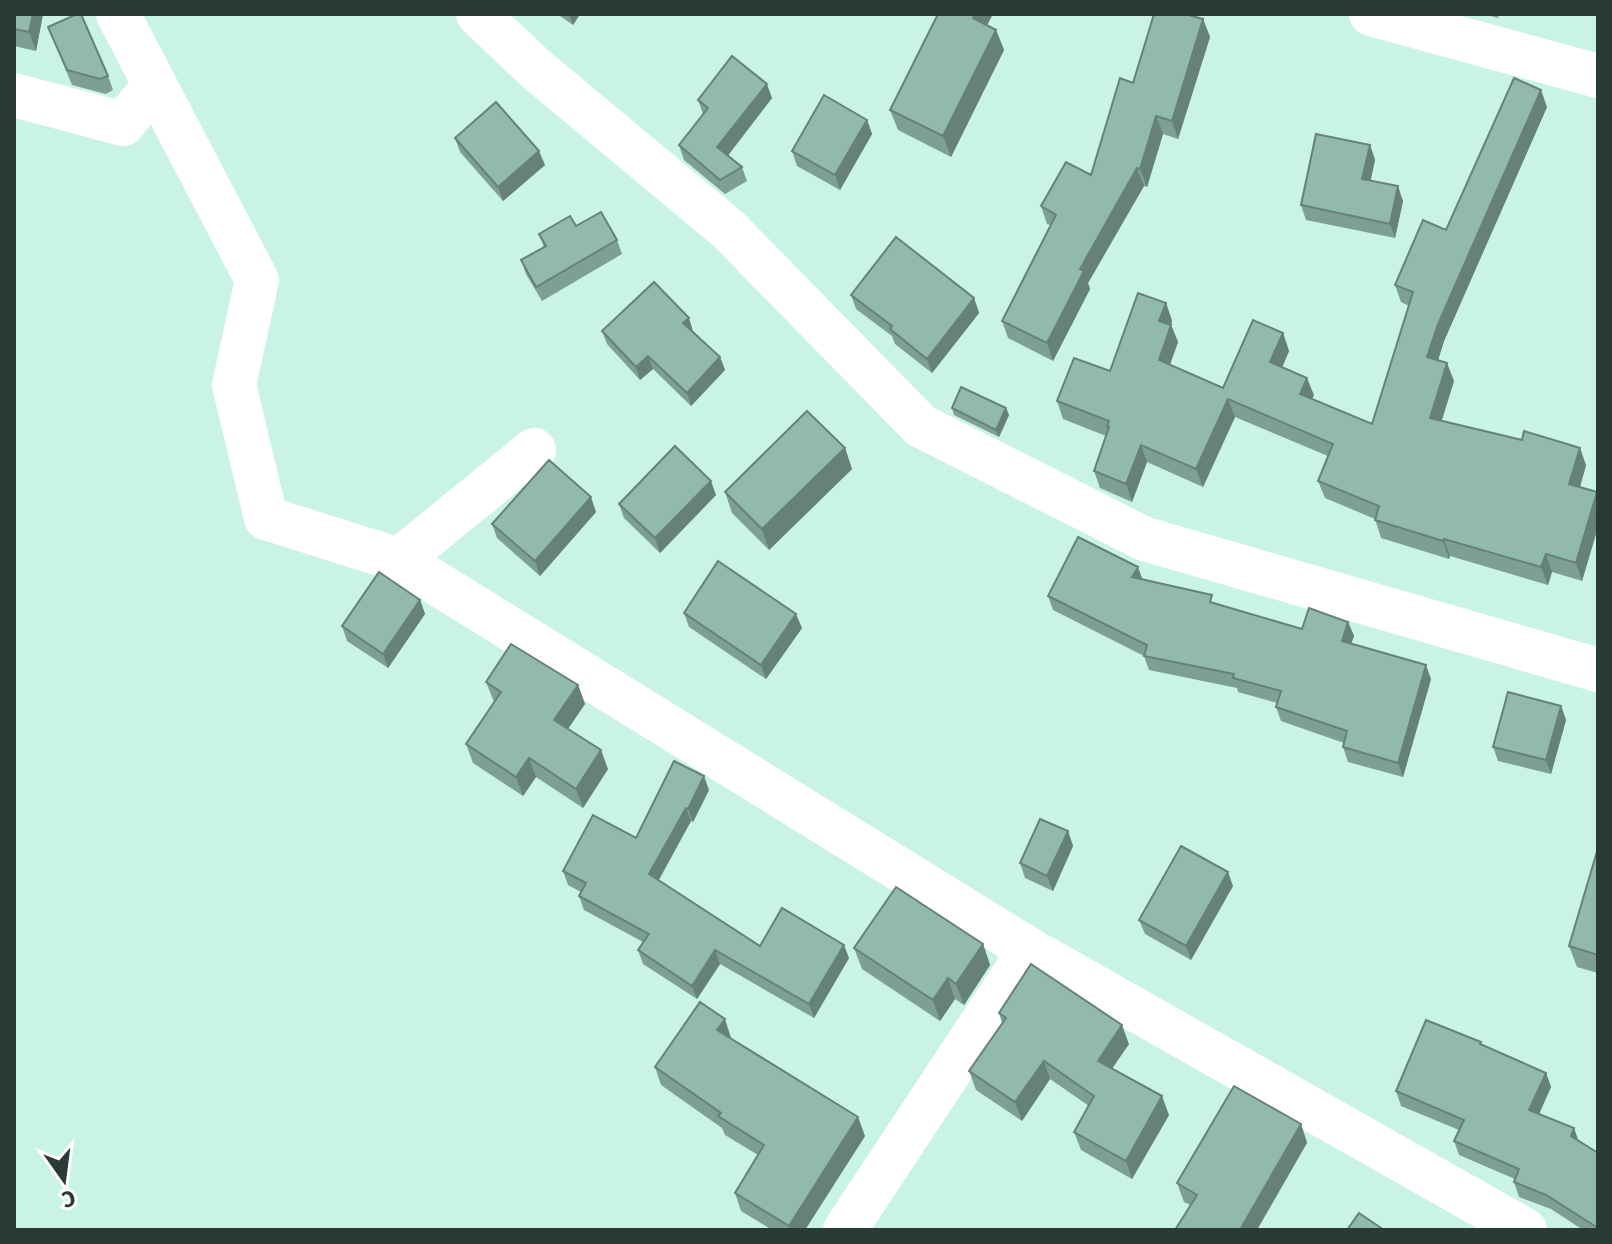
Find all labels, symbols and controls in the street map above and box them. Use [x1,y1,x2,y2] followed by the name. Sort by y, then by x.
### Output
[24,1140,104,1220] north arrow
[59,1184,78,1214] text: С

